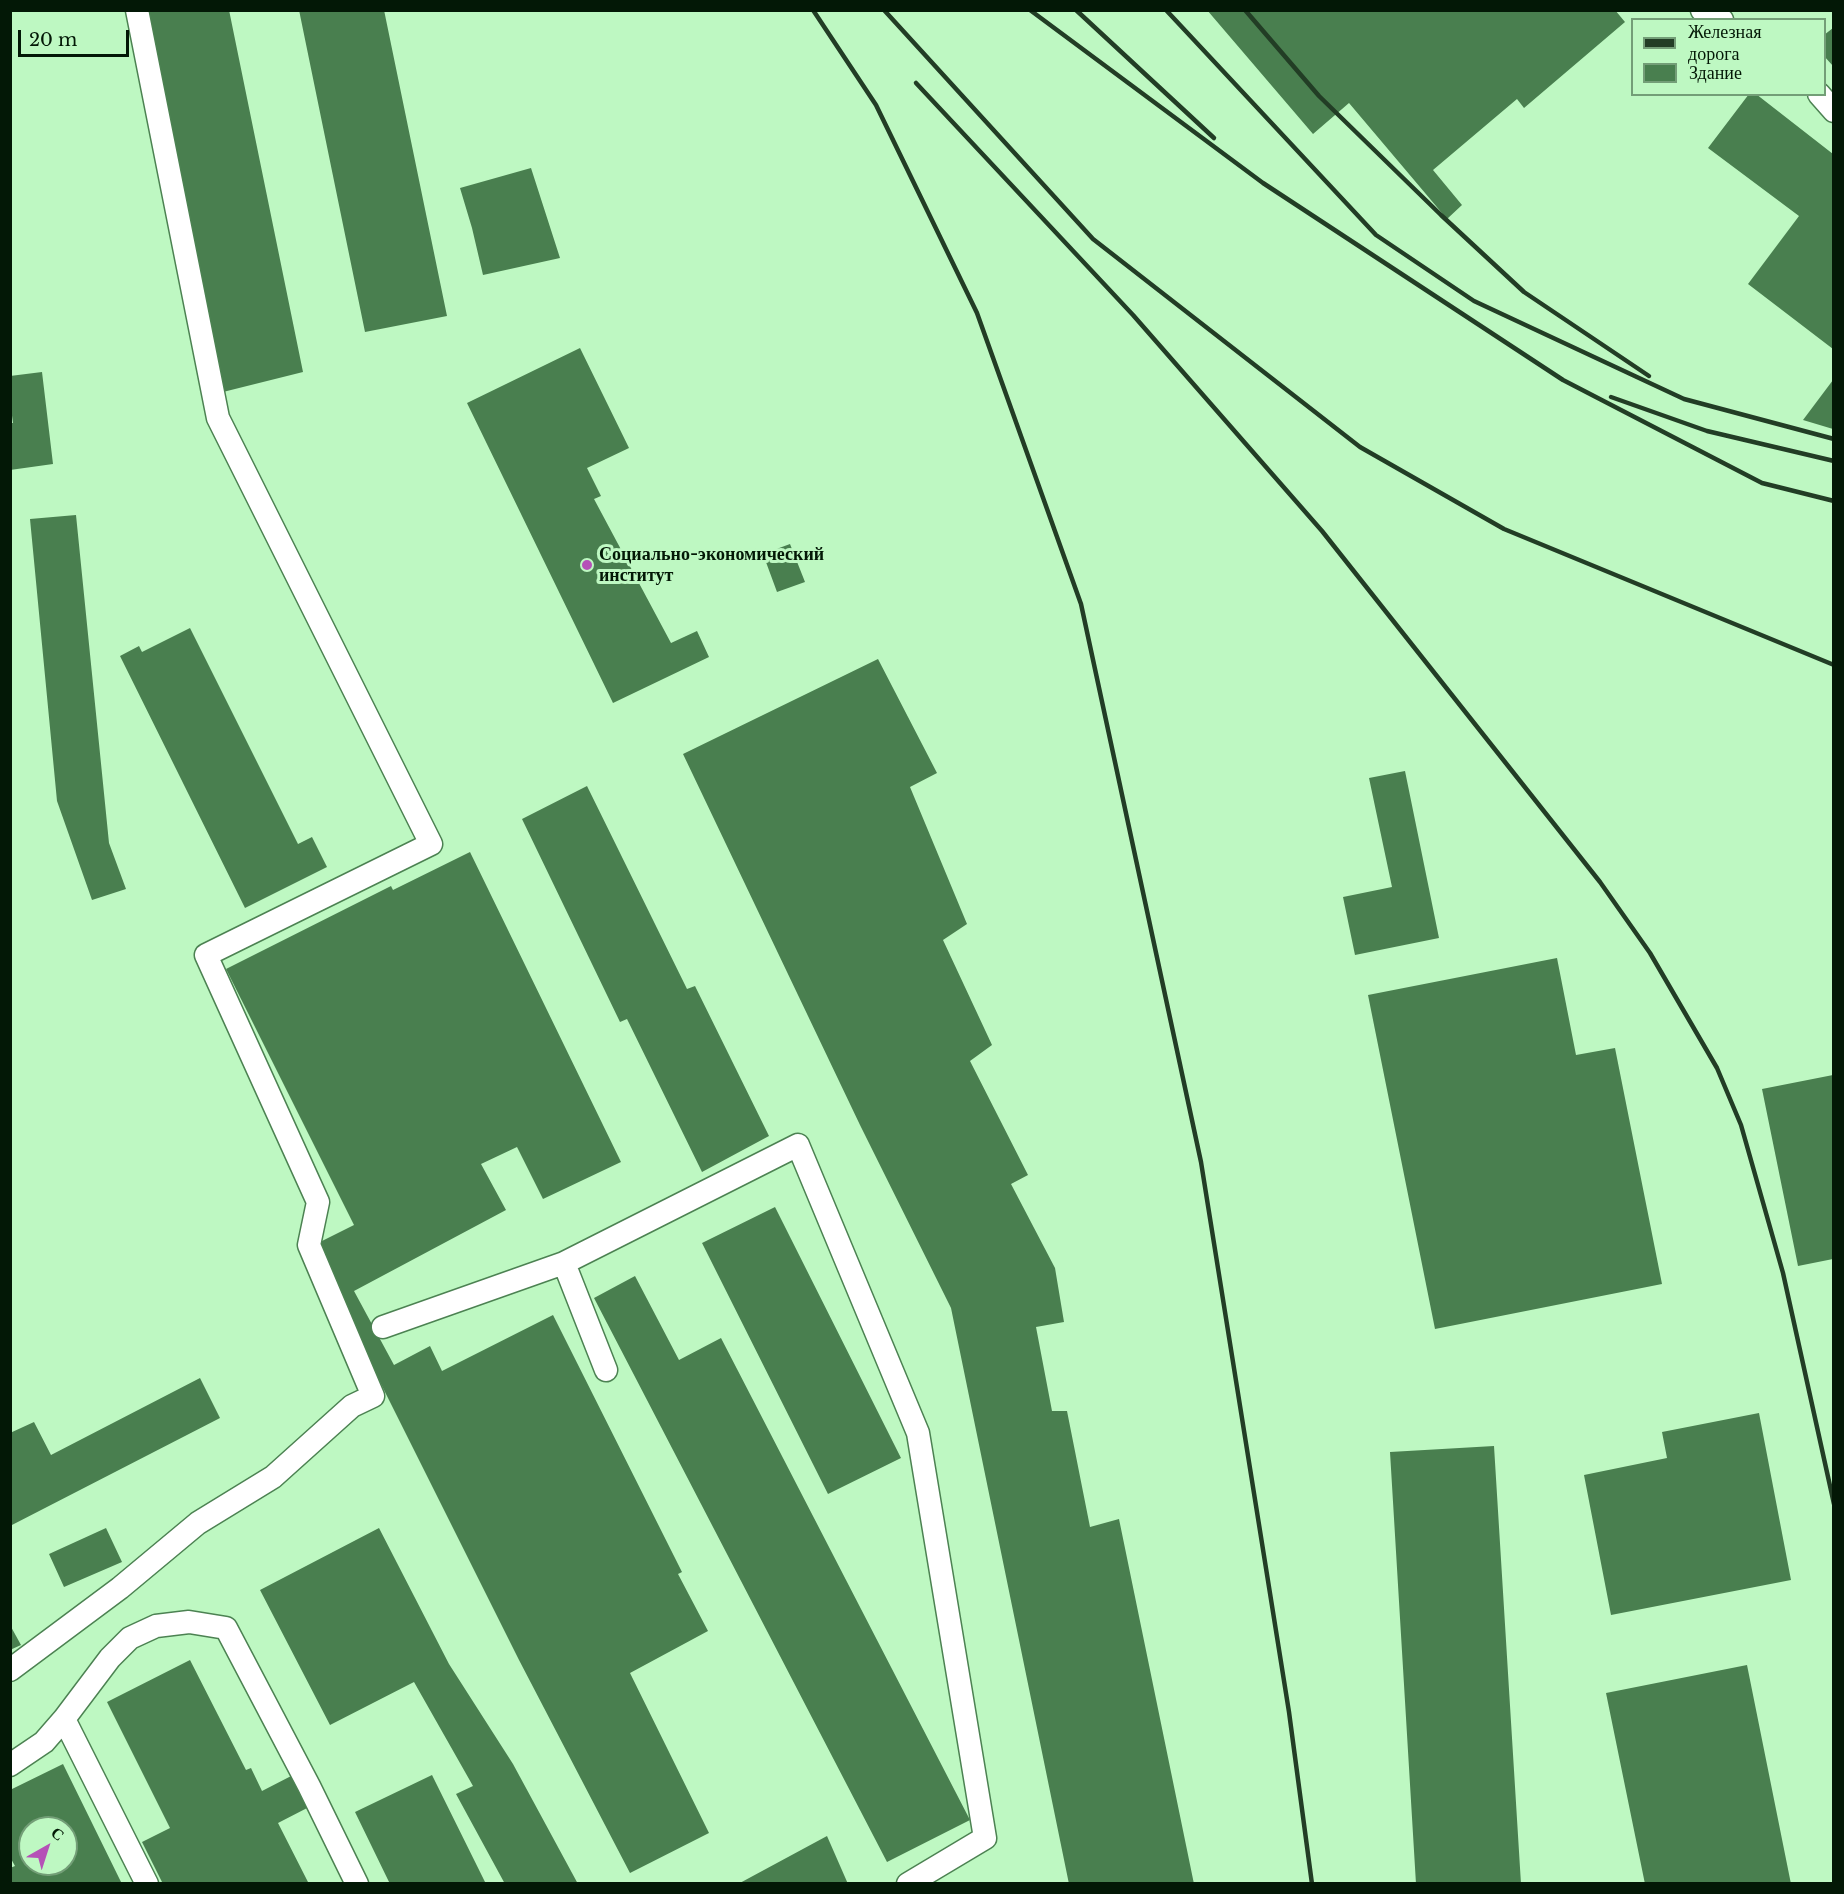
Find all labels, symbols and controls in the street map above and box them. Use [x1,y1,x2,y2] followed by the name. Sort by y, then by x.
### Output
[21,18,132,56] scale bar
[1631,18,1826,96] legend
[1688,21,1761,65] text: Железная дорога
[29,29,77,51] text: 20 m
[1689,62,1742,84] text: Здание
[599,544,824,586] place label: Социально-экономический институт
[580,558,594,572] marker: Социально-экономический институт
[18,1816,78,1876] north arrow
[47,1822,69,1845] text: С

